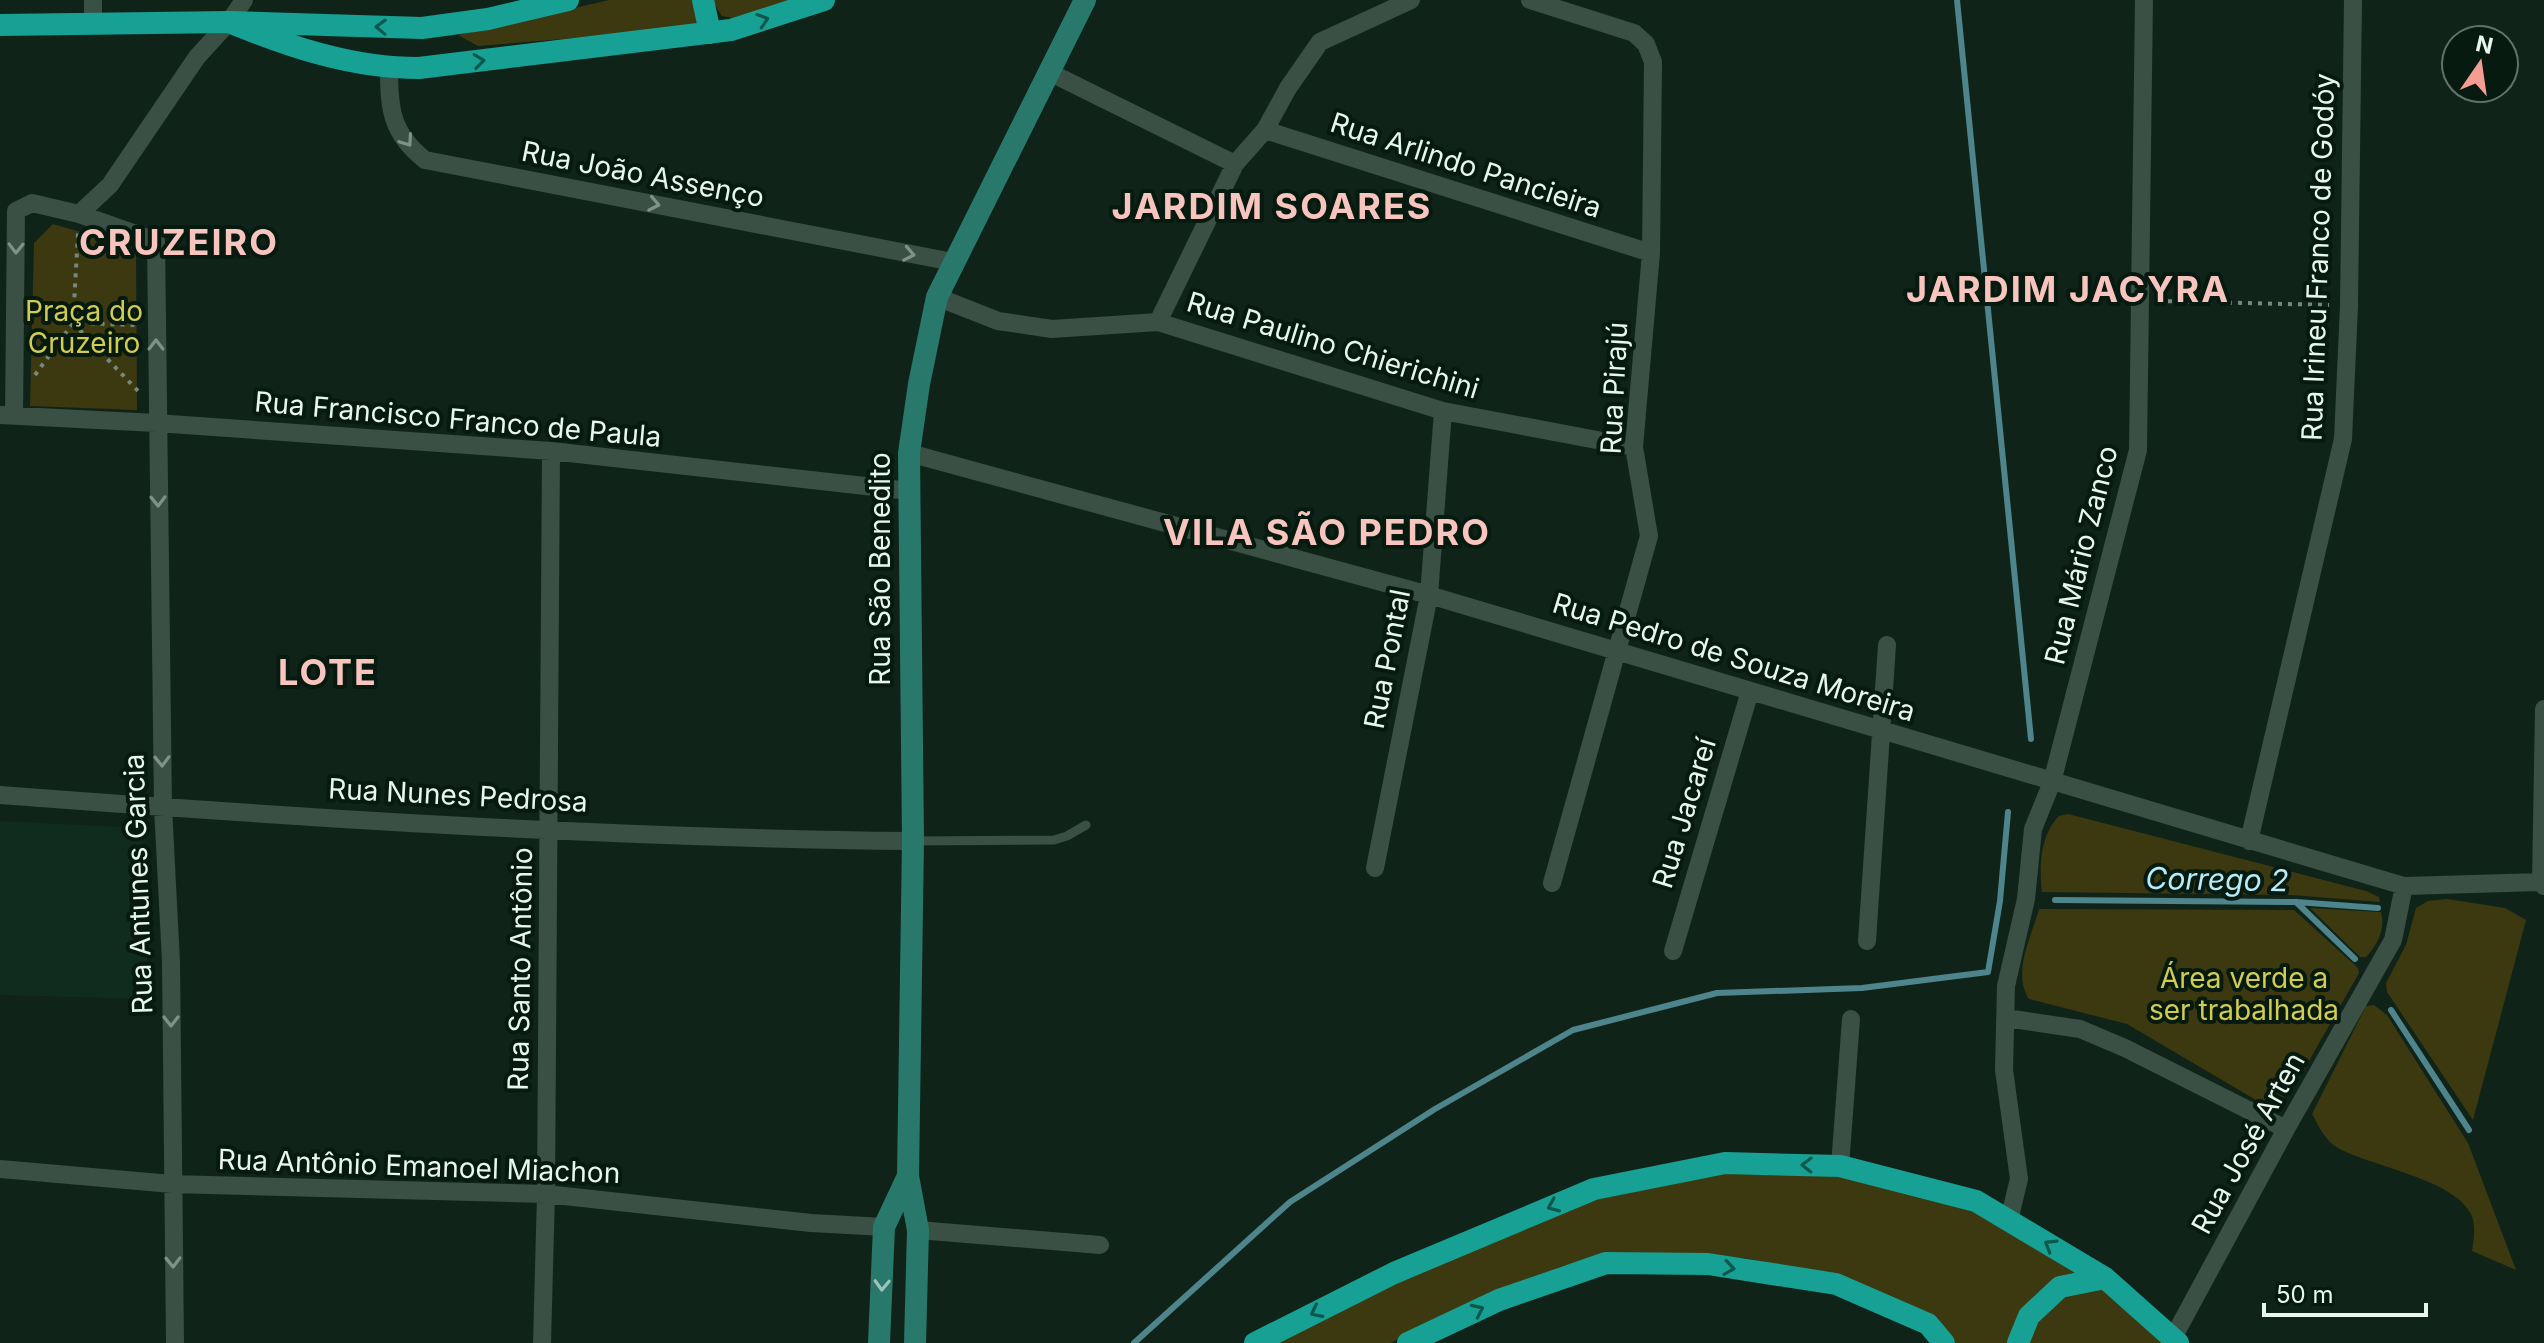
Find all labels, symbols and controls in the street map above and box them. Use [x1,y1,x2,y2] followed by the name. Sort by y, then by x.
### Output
[756,13,770,29] one-way arrow
[374,18,387,35] one-way arrow
[2440,24,2520,104] north arrow
[2473,30,2496,59] text: N
[473,52,486,69] one-way arrow
[2295,72,2341,442] street label: Rua Irineu Franco de Godóy
[1326,105,1606,225] street label: Rua Arlindo Pancieira
[397,132,412,147] one-way arrow
[519,134,767,214] street label: Rua João Assenço
[1112,184,1432,228] district label: JARDIM SOARES
[647,195,660,212] one-way arrow
[79,220,279,264] district label: CRUZEIRO
[7,242,25,255] one-way arrow
[902,245,915,262] one-way arrow
[1906,267,2230,311] district label: JARDIM JACYRA
[1183,284,1483,406] street label: Rua Paulino Chierichini
[25,294,143,360] park label: Praça do Cruzeiro
[1594,321,1634,455] street label: Rua Pirajú
[147,338,165,351] one-way arrow
[253,384,663,454] street label: Rua Francisco Franco de Paula
[2037,442,2125,668] street label: Rua Mário Zanco
[863,452,897,686] street label: Rua São Benedito
[149,495,167,508] one-way arrow
[1163,510,1491,554] district label: VILA SÃO PEDRO
[1549,586,1919,728] street label: Rua Pedro de Souza Moreira
[1357,587,1417,731] street label: Rua Pontal
[278,650,378,694] district label: LOTE
[1645,734,1723,892] street label: Rua Jacareí
[116,753,160,1015] street label: Rua Antunes Garcia
[153,755,171,768] one-way arrow
[327,771,589,819] street label: Rua Nunes Pedrosa
[501,847,539,1091] street label: Rua Santo Antônio
[2145,860,2289,898] water label: Corrego 2
[2149,960,2339,1027] park label: Área verde a ser trabalhada
[162,1015,180,1028] one-way arrow
[2184,1046,2312,1240] street label: Rua José Arten
[217,1142,621,1190] street label: Rua Antônio Emanoel Miachon
[1800,1156,1813,1174] one-way arrow
[1547,1197,1561,1213] one-way arrow
[2044,1239,2059,1255] one-way arrow
[165,1256,182,1269] one-way arrow
[1722,1259,1736,1276] one-way arrow
[2264,1267,2426,1317] scale bar
[873,1279,890,1292] one-way arrow
[2276,1280,2334,1309] text: 50 m
[1309,1303,1324,1318] one-way arrow
[1470,1303,1484,1319] one-way arrow

